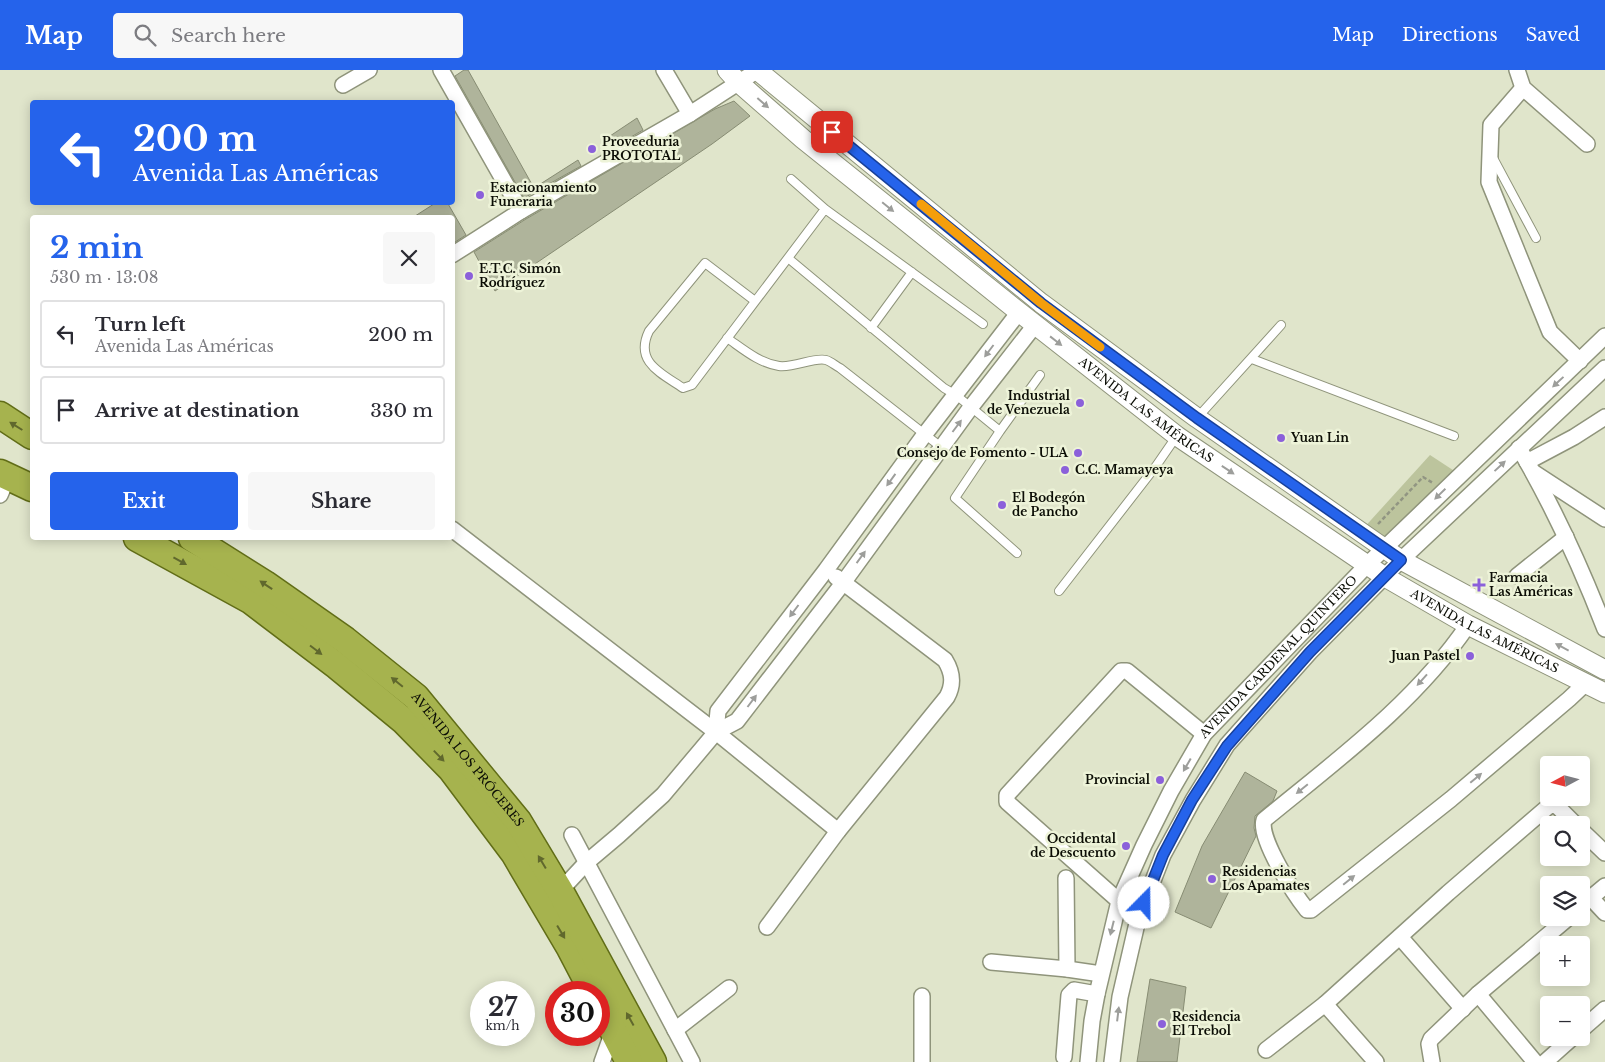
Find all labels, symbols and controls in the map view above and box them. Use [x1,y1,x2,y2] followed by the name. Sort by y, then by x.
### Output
[113,13,463,58] search box
[25,21,83,50] text: Map
[131,21,159,49] icon: search
[171,24,286,47] text: Search here
[1332,24,1374,46] text: Map
[1402,24,1498,46] text: Directions
[1526,24,1580,46] text: Saved
[756,98,769,109] one-way arrow
[811,111,853,153] pin
[133,117,257,160] text: 200 m
[818,118,846,146] icon: arrive
[50,120,115,185] icon: left
[602,134,680,163] place label: Proveeduria PROTOTAL
[586,143,598,155] marker: Proveeduria PROTOTAL
[133,160,379,187] text: Avenida Las Américas
[490,180,597,209] place label: Estacionamiento Funeraria
[474,189,486,201] marker: Estacionamiento Funeraria
[881,202,894,213] one-way arrow
[50,229,143,266] text: 2 min
[383,232,435,284] button: close
[479,261,561,290] place label: E.T.C. Simón Rodríguez
[50,267,159,287] text: 530 m · 13:08
[463,270,475,282] marker: E.T.C. Simón Rodríguez
[95,313,186,336] text: Turn left
[52,320,80,348] icon: left
[368,323,433,346] text: 200 m
[95,336,274,356] text: Avenida Las Américas
[1049,336,1062,347] one-way arrow
[984,344,994,358] one-way arrow
[1075,353,1217,466] street label: AVENIDA LAS AMÉRICAS
[1552,376,1564,388] one-way arrow
[987,388,1071,417] place label: Industrial de Venezuela
[52,396,80,424] icon: arrive
[1074,397,1086,409] marker: Industrial de Venezuela
[95,399,299,422] text: Arrive at destination
[370,399,433,422] text: 330 m
[951,420,962,433] one-way arrow
[10,421,23,430] one-way arrow
[1290,430,1349,445] place label: Yuan Lin
[1275,432,1287,444] marker: Yuan Lin
[897,445,1069,460] place label: Consejo de Fomento - ULA
[1072,447,1084,459] marker: Consejo de Fomento - ULA
[1494,460,1506,472] one-way arrow
[1075,462,1173,477] place label: C.C. Mamayeya
[1059,464,1071,476] marker: C.C. Mamayeya
[1221,465,1235,475] one-way arrow
[50,472,238,530] button: Exit
[248,472,435,530] button: Share
[885,473,896,486] one-way arrow
[1434,488,1446,500] one-way arrow
[1012,490,1086,519] place label: El Bodegón de Pancho
[996,499,1008,511] marker: El Bodegón de Pancho
[855,551,866,564] one-way arrow
[173,557,187,565] one-way arrow
[1489,570,1573,599] place label: Farmacia Las Américas
[1195,572,1360,742] street label: AVENIDA CARDENAL QUINTERO
[1473,579,1485,591] marker: Farmacia Las Américas
[260,580,273,590] one-way arrow
[1407,585,1562,676] street label: AVENIDA LAS AMÉRICAS
[789,604,799,618] one-way arrow
[1555,643,1569,651] one-way arrow
[309,645,323,655] one-way arrow
[1388,648,1461,663] place label: Juan Pastel
[1464,650,1476,662] marker: Juan Pastel
[1416,674,1428,686] one-way arrow
[391,676,404,687] one-way arrow
[408,688,528,829] street label: AVENIDA LOS PRÓCERES
[747,694,757,708] one-way arrow
[432,750,444,762] one-way arrow
[1540,756,1590,806] north arrow
[1540,756,1590,1046] map controls
[1182,758,1191,771] one-way arrow
[1085,772,1151,787] place label: Provincial
[1469,772,1482,783] one-way arrow
[1154,774,1166,786] marker: Provincial
[1295,783,1308,794] one-way arrow
[1540,816,1590,866] button: search
[1030,831,1117,860] place label: Occidental de Descuento
[1120,840,1132,852] marker: Occidental de Descuento
[538,856,547,869] one-way arrow
[1222,864,1310,893] place label: Residencias Los Apamates
[1206,873,1218,885] marker: Residencias Los Apamates
[1343,874,1356,885] one-way arrow
[1117,876,1169,928] position arrow
[1540,876,1590,926] button: layers
[1108,920,1116,935] one-way arrow
[556,926,565,939] one-way arrow
[1540,936,1590,986] button: +
[545,981,610,1046] speed limit sign: 30
[488,992,517,1023] text: 27
[1540,996,1590,1046] button: −
[1114,1005,1122,1021] one-way arrow
[1172,1009,1241,1038] place label: Residencia El Trebol
[626,1012,634,1027] one-way arrow
[485,1018,520,1033] text: km/h
[1156,1018,1168,1030] marker: Residencia El Trebol

